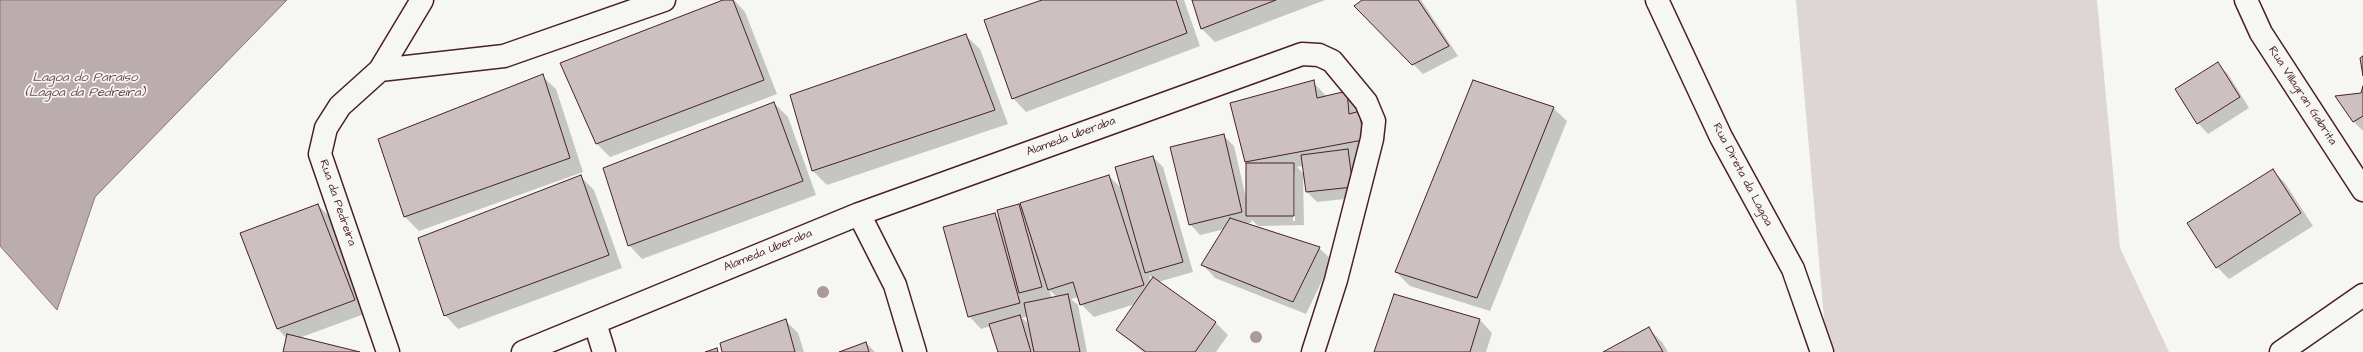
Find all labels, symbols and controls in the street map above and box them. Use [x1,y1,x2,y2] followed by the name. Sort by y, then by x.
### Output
[2265,44,2339,148] street label: Rua Villagran Gabrita
[25,70,145,101] water label: Lagoa do Paraíso (Lagoa da Pedreira)
[1024,114,1118,160] street label: Alameda Uberaba
[1709,121,1775,229] street label: Rua Direta da Lagoa
[315,158,359,248] street label: Rua da Pedreira
[722,227,814,275] street label: Alameda Uberaba

